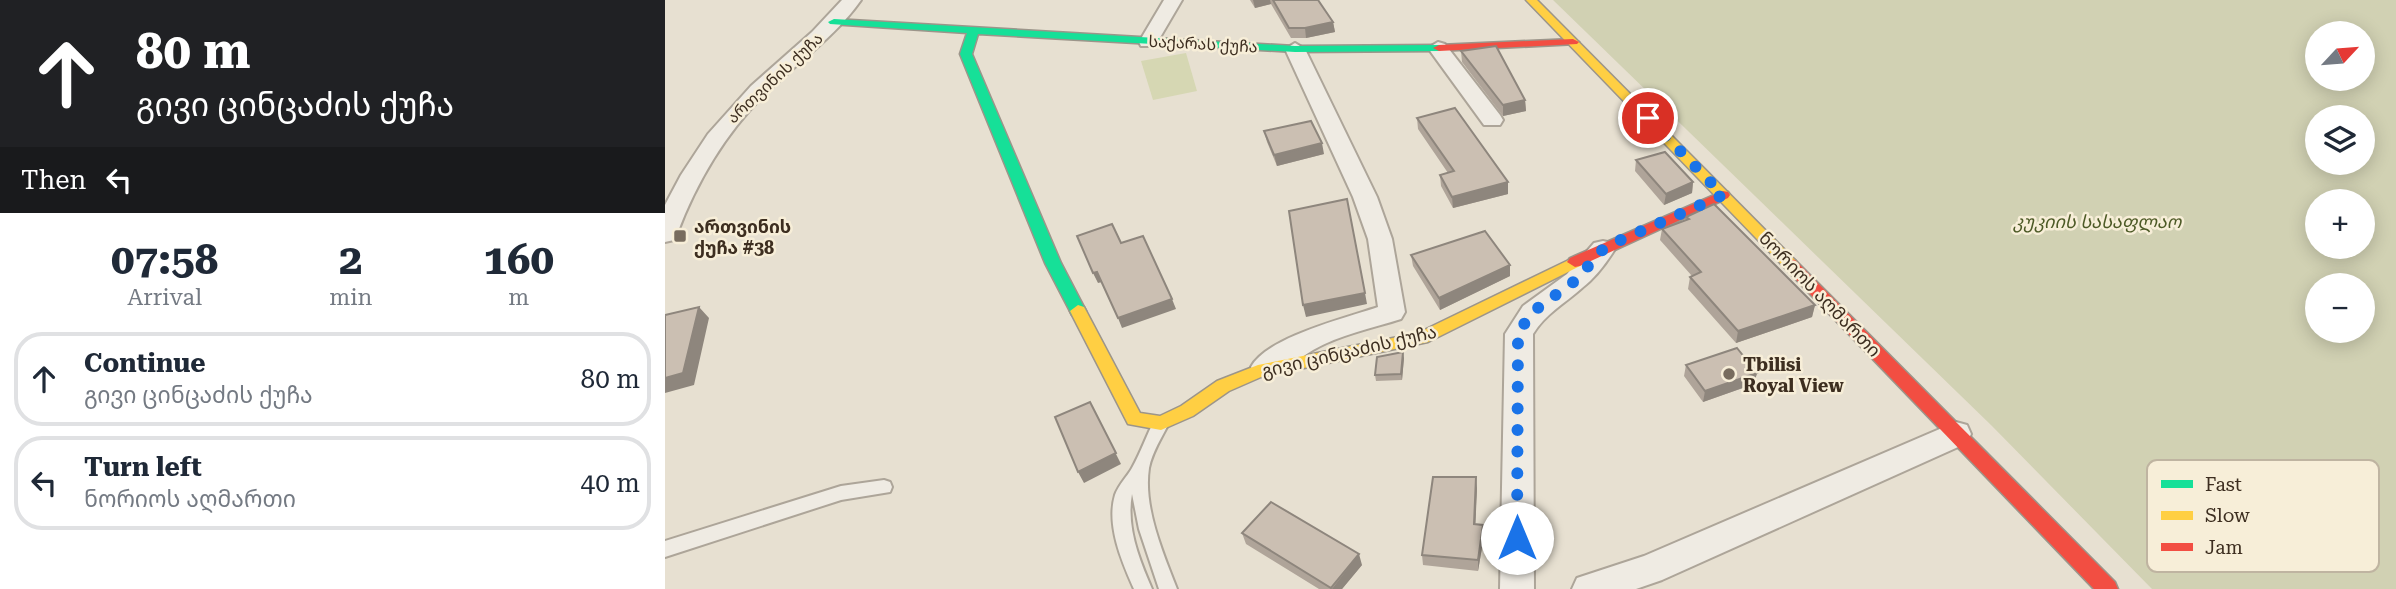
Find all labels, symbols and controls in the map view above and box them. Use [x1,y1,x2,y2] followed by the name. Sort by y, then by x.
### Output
[2305,21,2375,91] north arrow
[2305,21,2375,343] map controls
[136,23,251,80] text: 80 m
[21,28,112,119] icon: ahead
[723,29,827,127] street label: ართვინის ქუჩა
[1148,32,1258,56] street label: საქარას ქუჩა
[136,86,454,124] text: გივი ცინცაძის ქუჩა
[1618,88,1678,148] pin
[1629,99,1667,137] icon: arrive
[2305,105,2375,175] button: layers
[100,161,138,199] icon: left
[21,165,86,195] text: Then
[2305,189,2375,259] button: +
[2013,211,2183,233] park label: კუკიის სასაფლაო
[694,216,791,258] place label: ართვინის ქუჩა #38
[1754,227,1885,362] street label: ნორიოს აღმართი
[672,228,688,244] marker: ართვინის ქუჩა #38
[111,235,218,284] text: 07:58
[339,235,363,284] text: 2
[483,235,554,284] text: 160
[2305,273,2375,343] button: −
[127,284,202,311] text: Arrival
[329,284,372,311] text: min
[508,284,529,311] text: m
[1259,321,1439,382] street label: გივი ცინცაძის ქუჩა
[84,348,206,378] text: Continue
[1743,354,1844,396] place label: Tbilisi Royal View
[25,360,63,398] icon: ahead
[581,364,640,394] text: 80 m
[1721,366,1737,382] marker: Tbilisi Royal View
[84,382,313,409] text: გივი ცინცაძის ქუჩა
[84,452,202,482] text: Turn left
[2147,460,2379,572] legend
[25,464,63,502] icon: left
[581,468,640,498] text: 40 m
[2205,473,2242,496] text: Fast
[84,486,296,513] text: ნორიოს აღმართი
[1480,501,1554,575] position arrow
[2205,504,2250,527] text: Slow
[2205,536,2243,559] text: Jam

